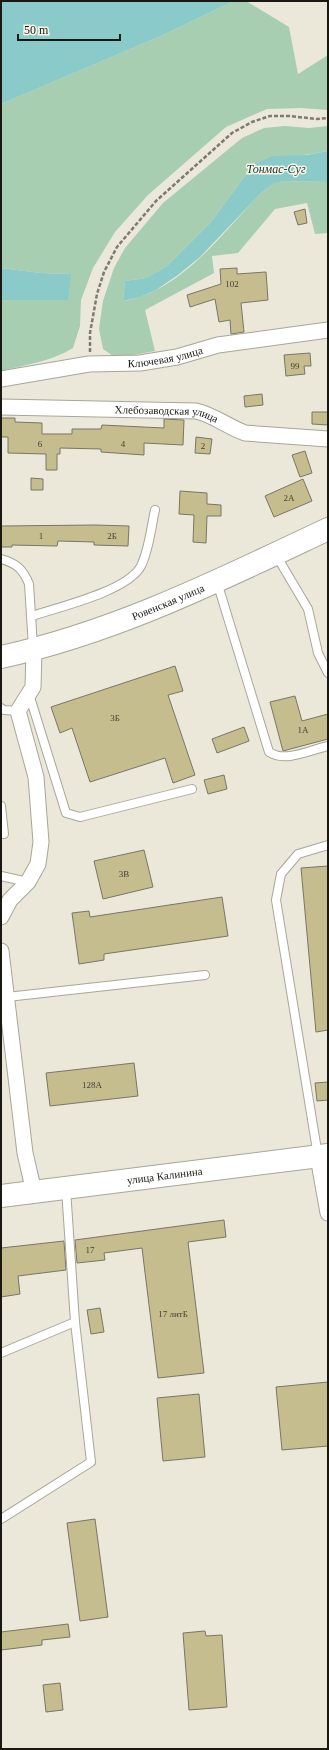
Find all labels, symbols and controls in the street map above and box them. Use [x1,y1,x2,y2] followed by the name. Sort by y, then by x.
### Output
[18,16,120,42] scale bar
[24,23,49,37] text: 50 m
[246,162,306,176] water label: Тонмас-Суг
[225,279,239,289] house number: 102
[128,344,204,369] street label: Ключевая улица
[291,361,300,371] house number: 99
[115,403,220,425] street label: Хлебозаводская улица
[38,439,43,449] house number: 6
[121,439,126,449] house number: 4
[201,441,205,451] house number: 2
[284,493,295,503] house number: 2А
[39,531,43,541] house number: 1
[107,531,117,541] house number: 2Б
[130,581,206,622] street label: Ровенская улица
[110,713,120,723] house number: 3Б
[298,725,309,735] house number: 1А
[119,869,129,879] house number: 3В
[82,1080,103,1090] house number: 128А
[126,1165,203,1186] street label: улица Калинина
[86,1245,95,1255] house number: 17
[158,1309,188,1319] house number: 17 литБ

